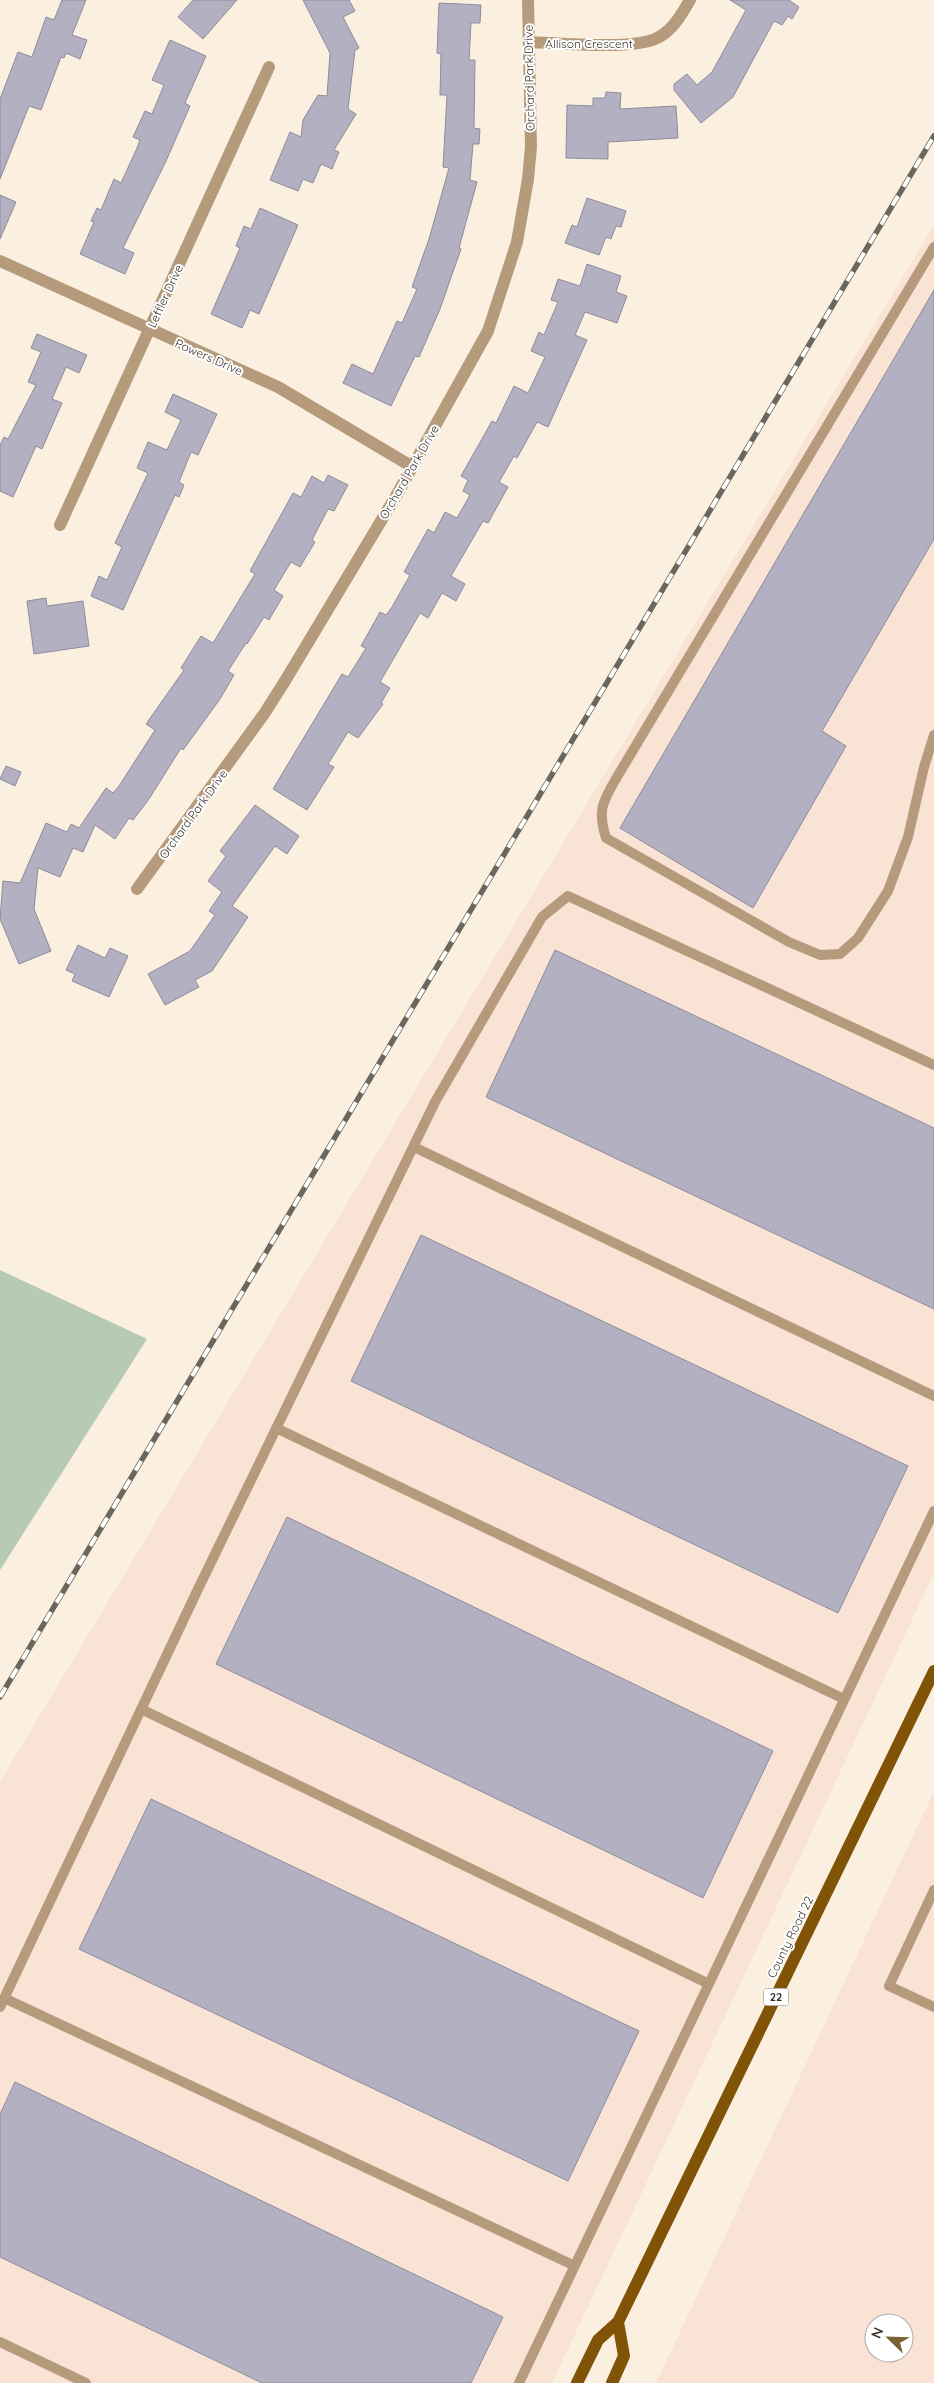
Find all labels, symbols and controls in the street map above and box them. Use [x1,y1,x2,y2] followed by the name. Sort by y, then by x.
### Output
[521,25,537,131] street label: Orchard Park Drive
[545,36,633,51] street label: Allison Crescent
[144,262,186,330] street label: Leffler Drive
[173,335,245,379] street label: Powers Drive
[376,422,442,522] street label: Orchard Park Drive
[156,766,230,861] street label: Orchard Park Drive
[764,1893,816,1980] street label: County Road 22
[764,1988,788,2005] road number: 22
[864,2313,914,2363] north arrow
[867,2325,887,2341] text: N

